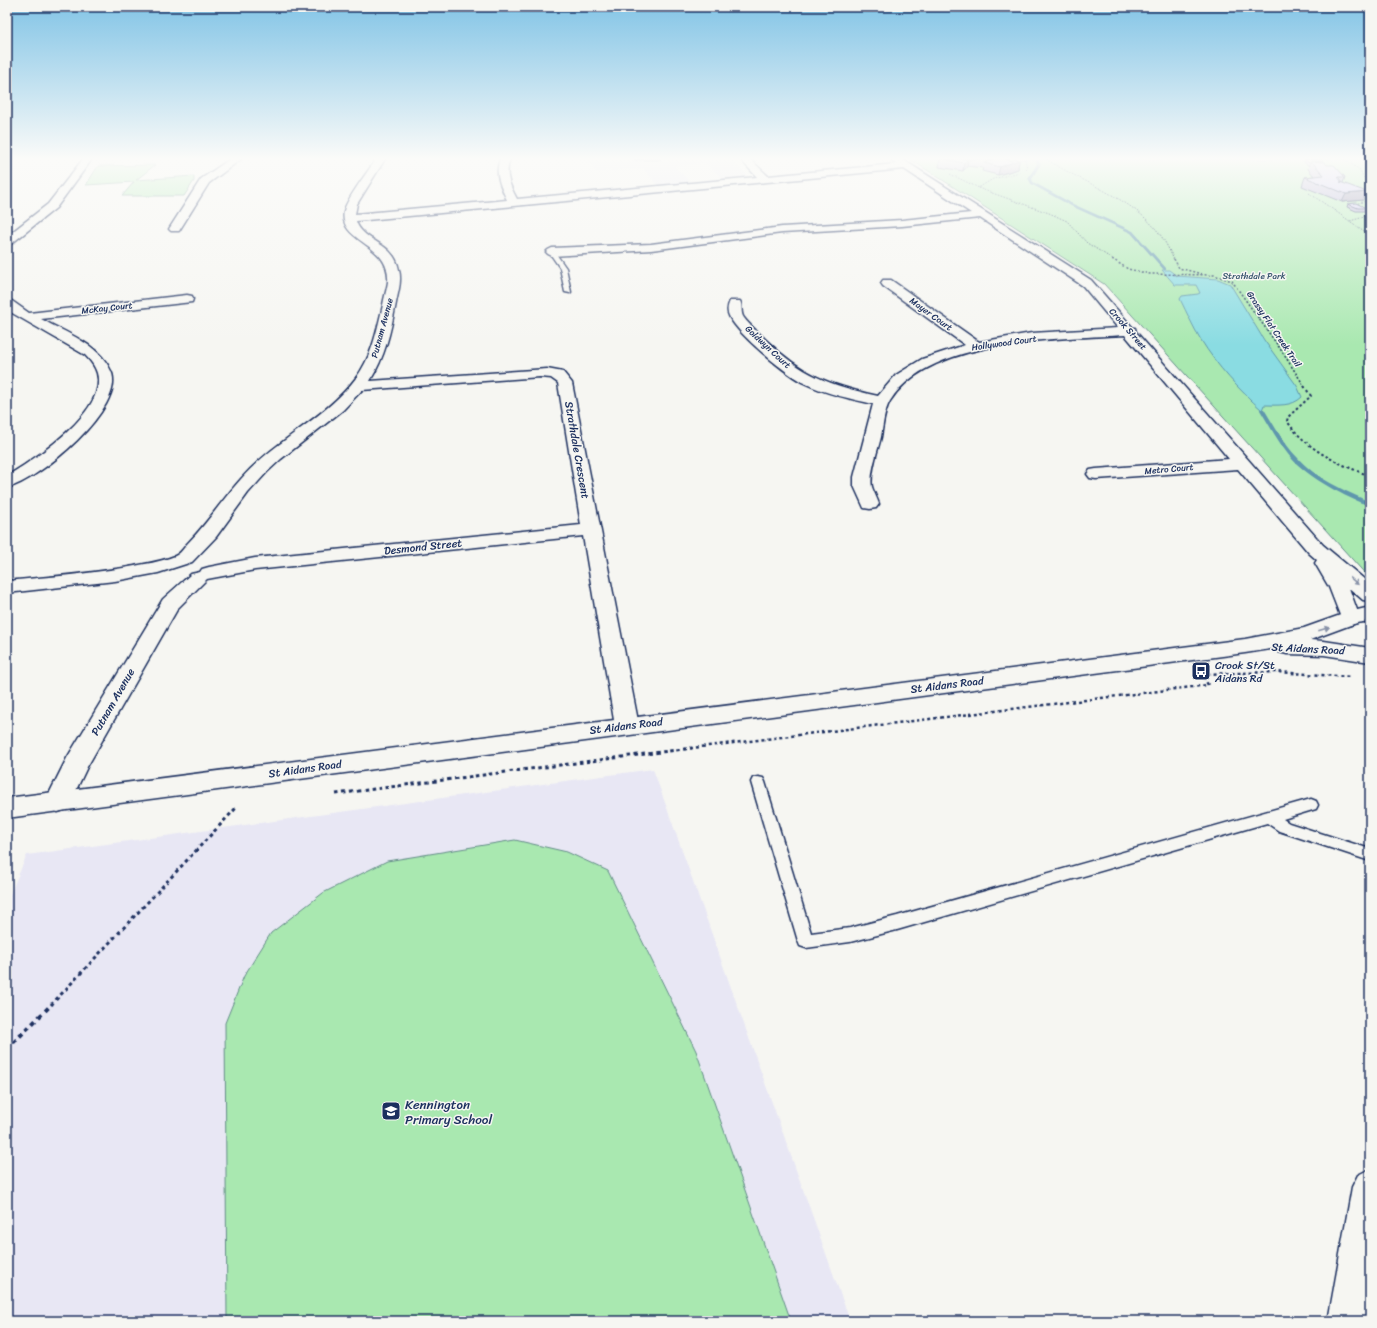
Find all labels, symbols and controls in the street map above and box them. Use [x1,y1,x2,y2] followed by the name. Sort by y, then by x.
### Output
[1222,268,1286,284] park label: Strathdale Park
[1242,288,1306,371] street label: Grassy Flat Creek Trail
[906,293,956,335] street label: Mayer Court
[366,296,398,360] street label: Putnam Avenue
[81,297,133,319] street label: McKay Court
[1105,304,1151,354] street label: Crook Street
[741,321,795,373] street label: Goldwyn Court
[970,331,1038,355] street label: Hollywood Court
[559,400,595,500] street label: Strathdale Crescent
[1144,459,1194,479] street label: Metro Court
[383,533,463,561] street label: Desmond Street
[1349,576,1358,585] one-way arrow
[1319,626,1331,632] one-way arrow
[1271,638,1346,660] street label: St Aidans Road
[1214,656,1275,688] place label: Crook St/St Aidans Rd
[1190,660,1212,682] bus stop icon: Crook St/St Aidans Rd
[86,664,140,739] street label: Putnam Avenue
[909,671,986,699] street label: St Aidans Road
[588,712,665,740] street label: St Aidans Road
[267,754,344,784] street label: St Aidans Road
[405,1093,492,1131] place label: Kennington Primary School
[380,1100,402,1122] school or university icon: Kennington Primary School

